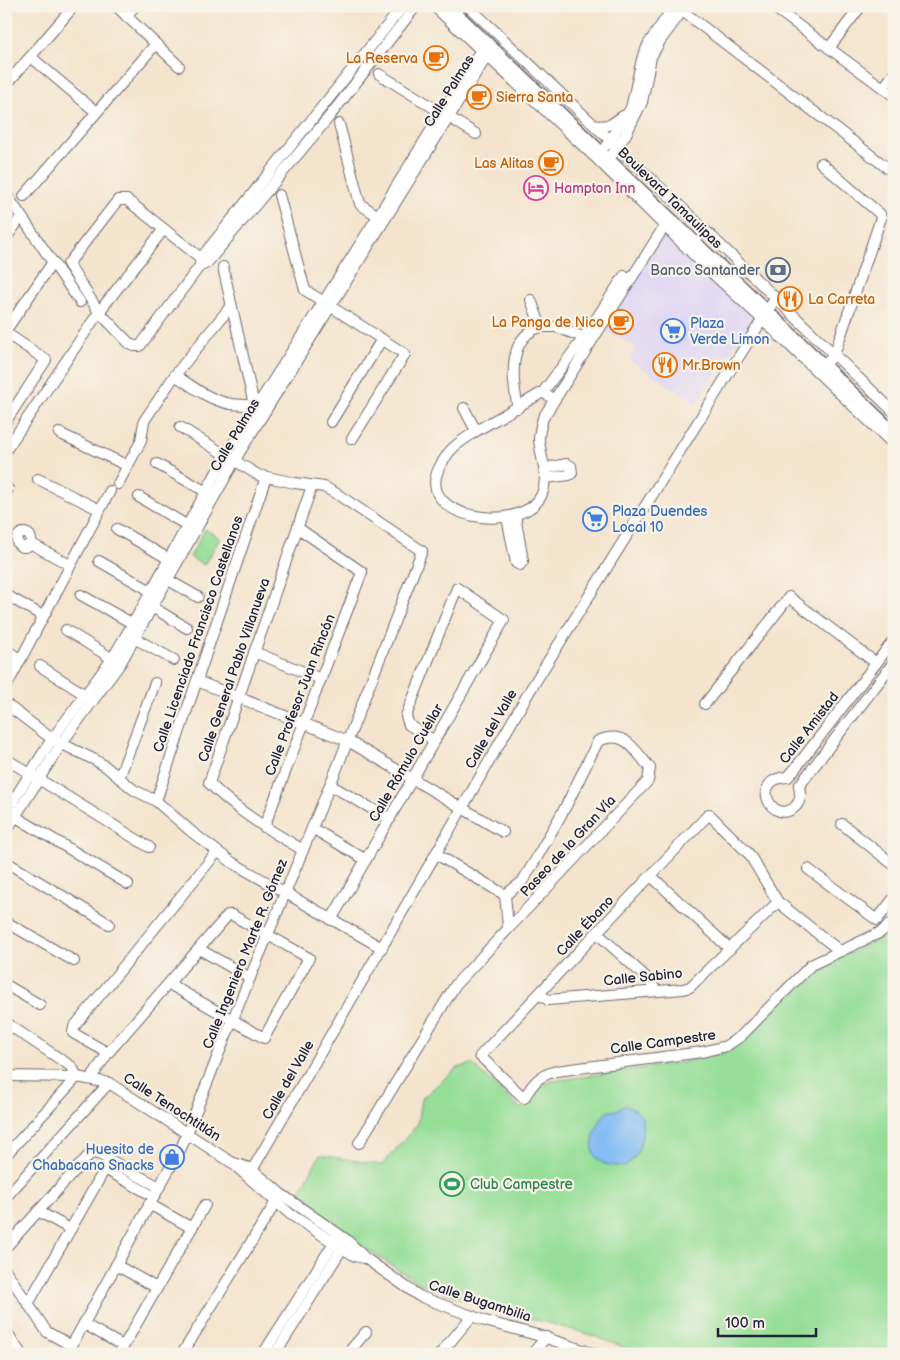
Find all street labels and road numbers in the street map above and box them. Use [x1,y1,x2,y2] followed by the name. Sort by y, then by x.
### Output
[420,52,478,130] street label: Calle Palmas
[614,144,726,252] street label: Boulevard Tamaulipas
[207,395,263,474] street label: Calle Palmas
[149,513,247,755] street label: Calle Licenciado Francisco Castellanos
[194,576,274,764] street label: Calle General Pablo Villanueva
[261,612,339,778] street label: Calle Profesor Juan Rincón
[461,686,521,772] street label: Calle del Valle
[776,689,842,767] street label: Calle Amistad
[365,700,447,825] street label: Calle Rómulo Cuéllar
[517,792,619,900] street label: Paseo de la Gran Vía
[199,856,291,1051] street label: Calle Ingeniero Marte R. Gómez
[552,891,617,960] street label: Calle Ébano
[603,964,683,990] street label: Calle Sabino
[609,1026,717,1058] street label: Calle Campestre
[258,1037,318,1123] street label: Calle del Valle
[120,1069,224,1145] street label: Calle Tenochtitlán
[427,1276,533,1326] street label: Calle Bugambilia

